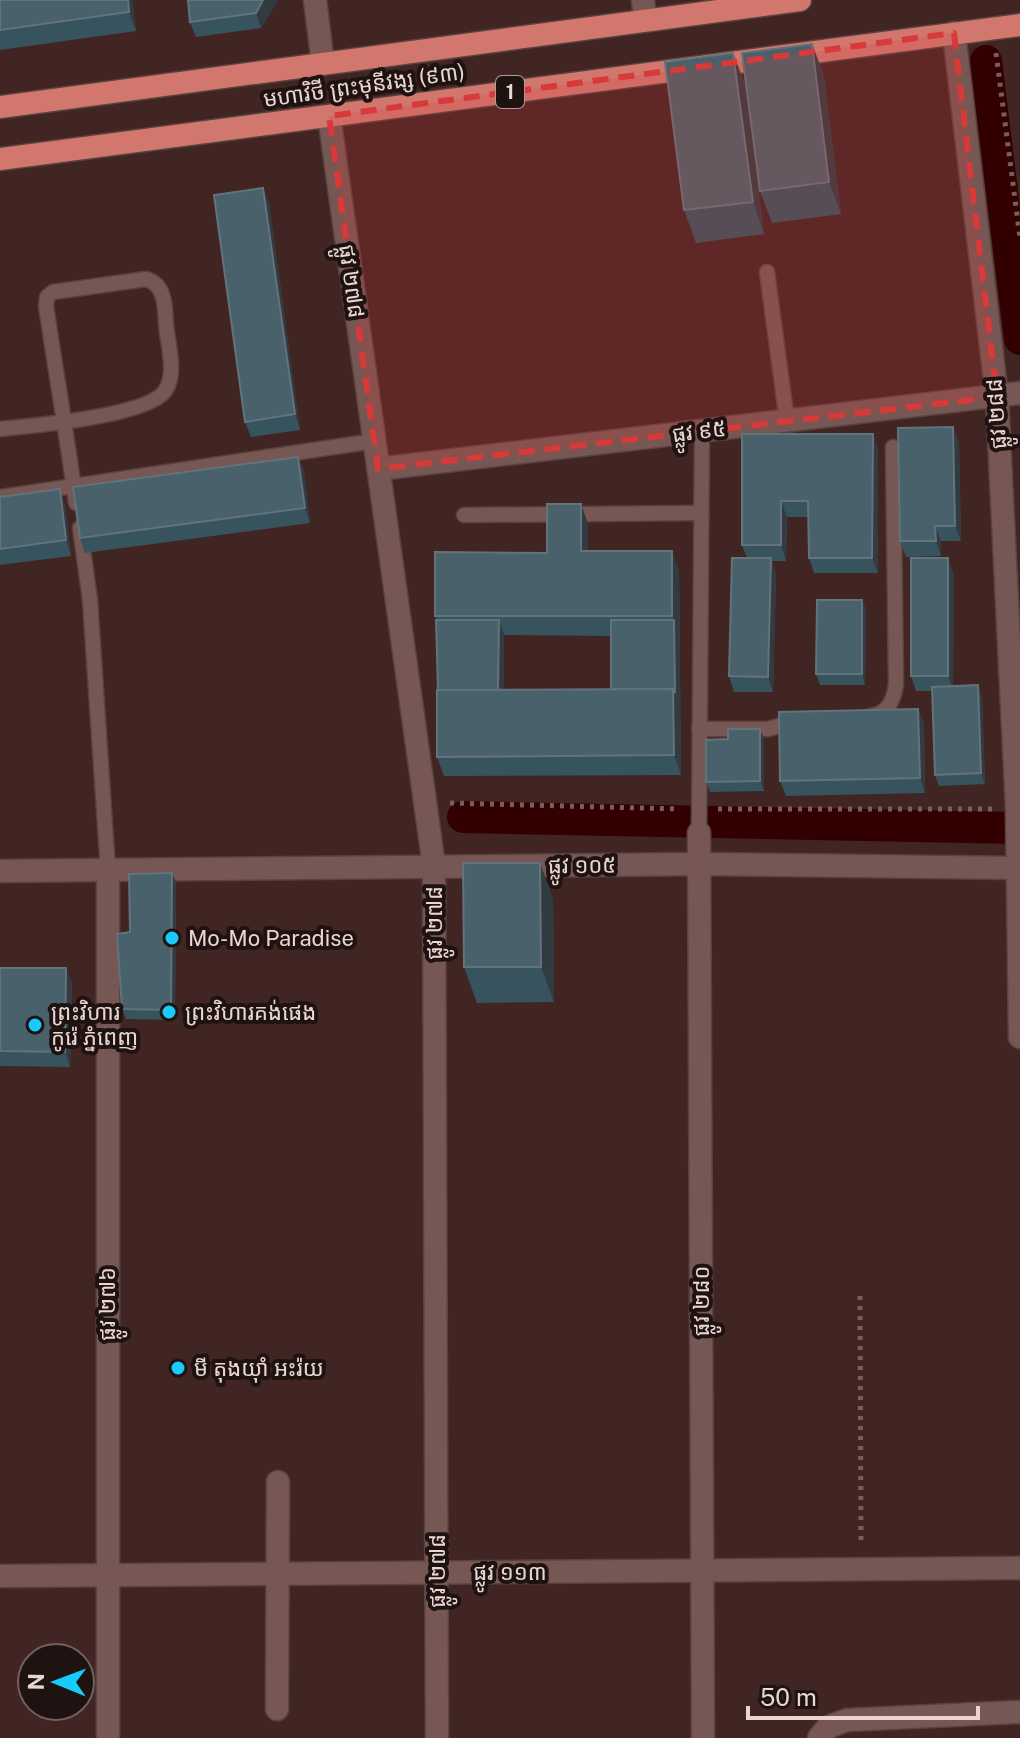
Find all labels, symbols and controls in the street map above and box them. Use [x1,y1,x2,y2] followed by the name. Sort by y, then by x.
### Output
[261,58,467,114] street label: មហាវិថី ព្រះមុនីវង្ស (៩៣)
[496,76,524,108] road number: 1
[327,242,370,321] street label: ផ្លូវ ២៧៨
[981,377,1019,450] street label: ផ្លូវ ២៨៨
[670,415,729,455] street label: ផ្លូវ ៩៥
[548,851,617,886] street label: ផ្លូវ ១០៥
[421,886,455,960] street label: ផ្លូវ ២៧៨
[188,925,354,951] place label: Mo-Mo Paradise
[163,929,181,947] marker: Mo-Mo Paradise
[51,999,138,1052] place label: ព្រះវិហារ កូរ៉េ ភ្នំពេញ
[185,999,316,1026] place label: ព្រះវិហារគង់ផេង
[160,1003,178,1021] marker: ព្រះវិហារគង់ផេង
[26,1016,44,1034] marker: ព្រះវិហារ កូរ៉េ ភ្នំពេញ
[688,1266,722,1336] street label: ផ្លូវ ២៨០
[94,1267,128,1341] street label: ផ្លូវ ២៧៦
[194,1355,324,1383] place label: មី តុងយ៉ាំ អះរ៉យ
[169,1359,187,1377] marker: មី តុងយ៉ាំ អះរ៉យ
[424,1534,458,1608] street label: ផ្លូវ ២៧៨
[473,1559,547,1593] street label: ផ្លូវ ១១៣
[16,1642,96,1722] north arrow
[748,1670,978,1720] scale bar
[23,1673,49,1690] text: N
[760,1683,817,1711] text: 50 m

